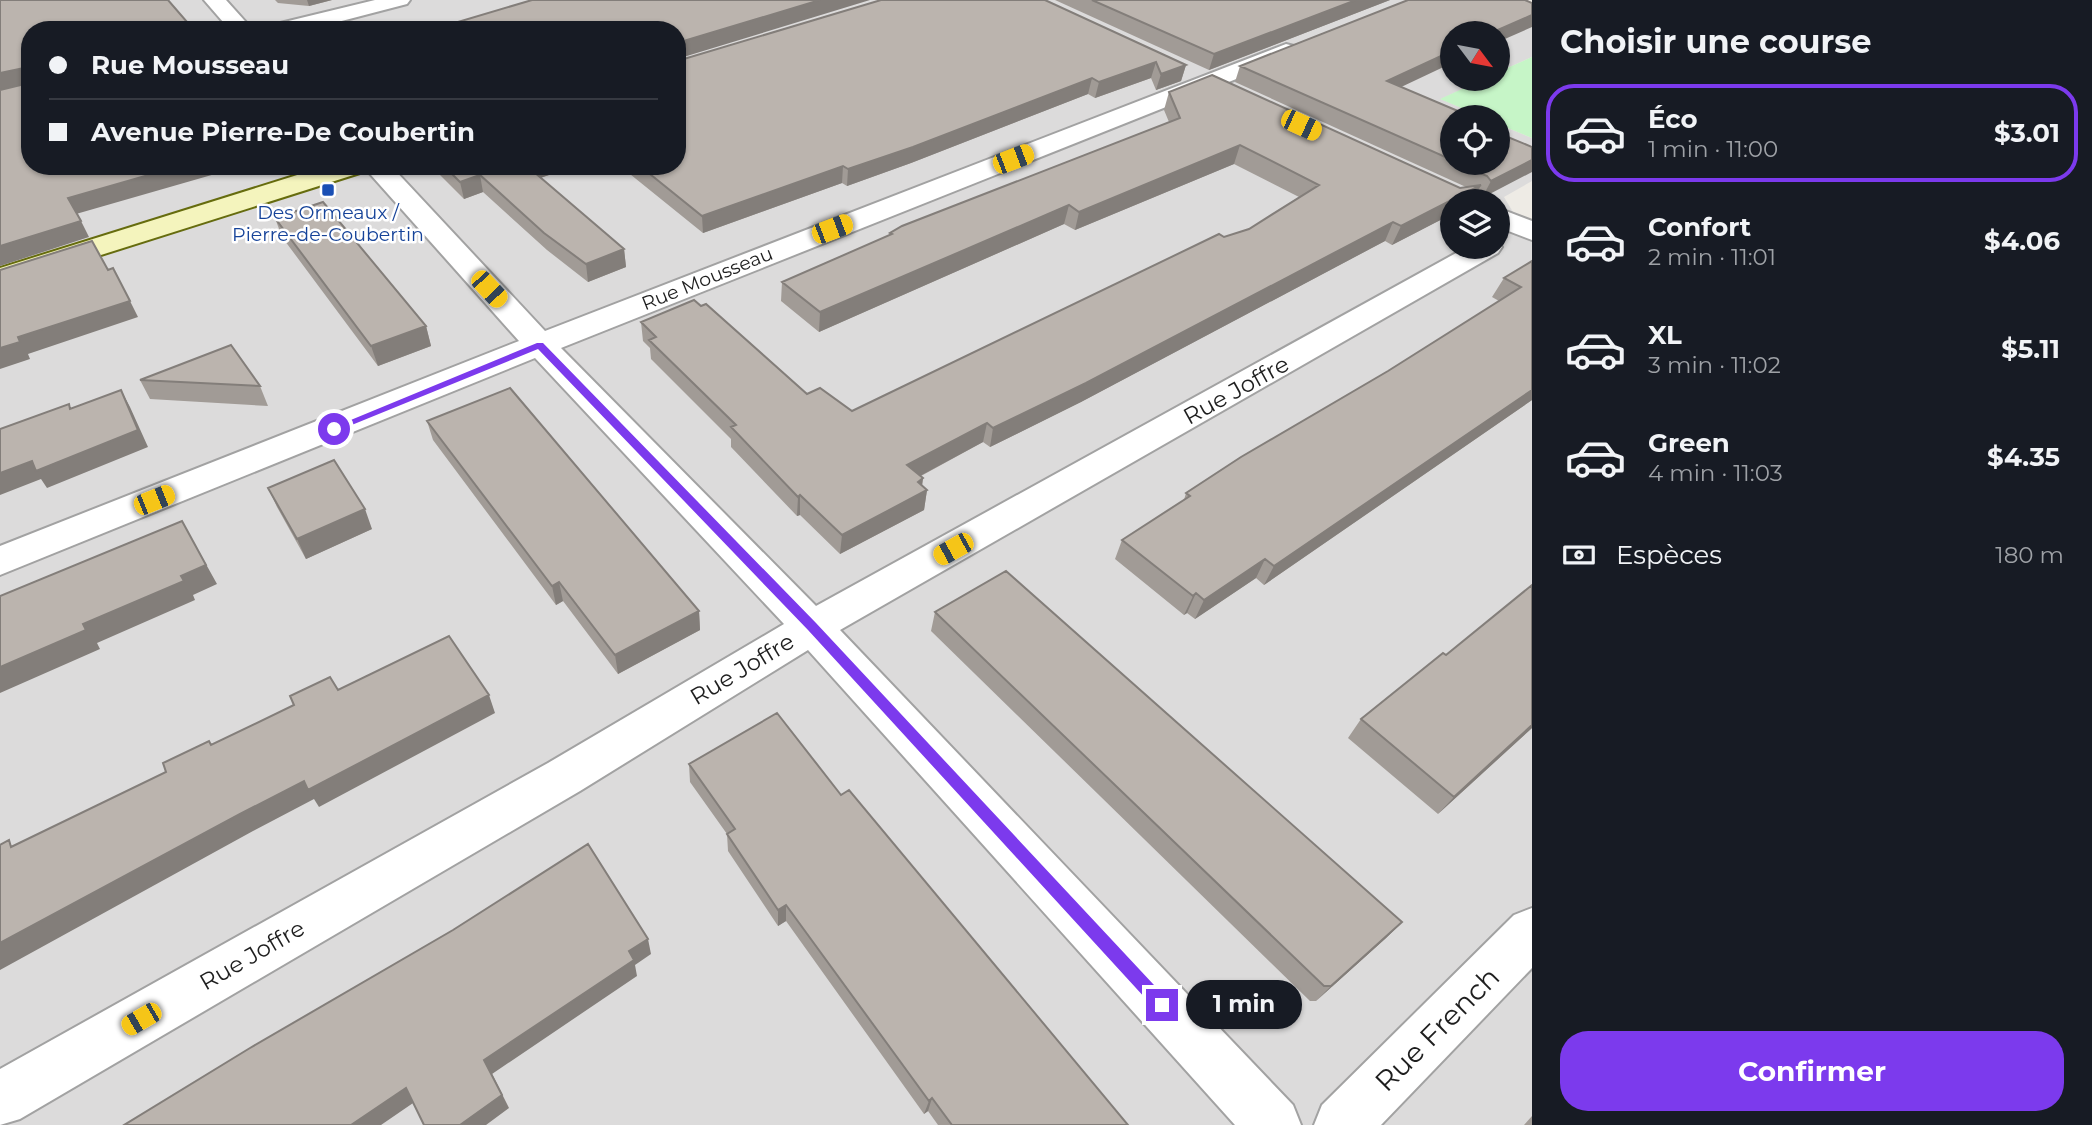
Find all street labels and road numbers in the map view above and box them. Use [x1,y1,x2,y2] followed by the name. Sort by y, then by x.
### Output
[638,242,776,315] street label: Rue Mousseau
[1178,350,1294,430] street label: Rue Joffre
[685,627,799,711] street label: Rue Joffre
[195,914,309,996] street label: Rue Joffre
[1368,960,1506,1098] street label: Rue French

